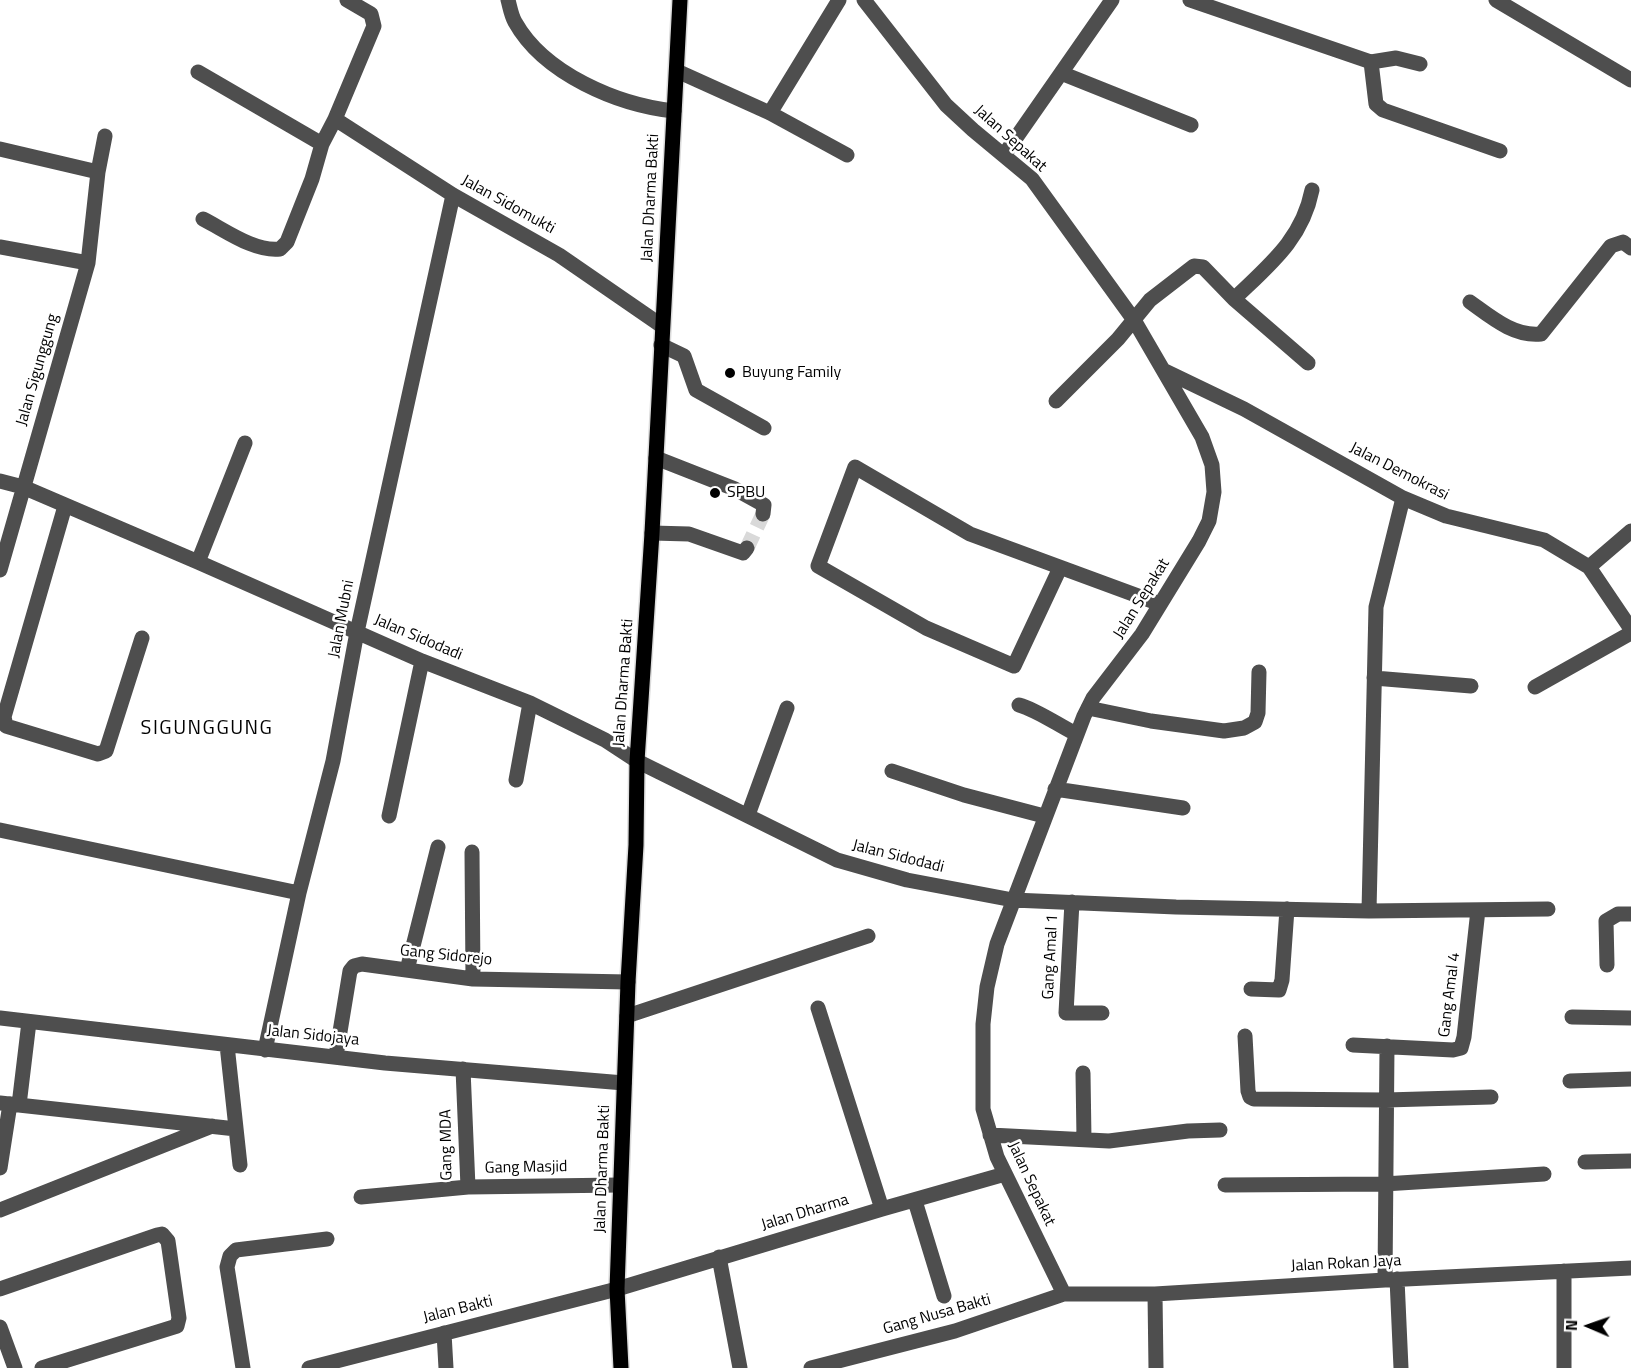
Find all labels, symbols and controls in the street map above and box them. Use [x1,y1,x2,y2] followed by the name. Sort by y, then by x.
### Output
[970,101,1050,177] street label: Jalan Sepakat
[638,133,664,263] street label: Jalan Dharma Bakti
[458,171,558,239] street label: Jalan Sidomukti
[13,312,63,428] street label: Jalan Sigunggung
[742,363,841,383] place label: Buyung Family
[723,366,737,380] marker: Buyung Family
[1346,439,1452,505] street label: Jalan Demokrasi
[727,483,765,503] place label: SPBU
[708,486,722,500] marker: SPBU
[1110,555,1174,643] street label: Jalan Sepakat
[325,578,359,660] street label: Jalan Mubni
[371,611,465,665] street label: Jalan Sidodadi
[610,618,638,748] street label: Jalan Dharma Bakti
[141,717,273,741] district label: SIGUNGGUNG
[850,836,946,878] street label: Jalan Sidodadi
[1039,914,1063,1000] street label: Gang Amal 1
[399,942,493,970] street label: Gang Sidorejo
[1435,951,1465,1039] street label: Gang Amal 4
[266,1022,360,1050] street label: Jalan Sidojaya
[591,1104,615,1234] street label: Jalan Dharma Bakti
[437,1109,457,1181] street label: Gang MDA
[1003,1139,1059,1229] street label: Jalan Sepakat
[485,1158,567,1178] street label: Gang Masjid
[759,1191,851,1235] street label: Jalan Dharma
[1290,1252,1402,1276] street label: Jalan Rokan Jaya
[881,1290,993,1340] street label: Gang Nusa Bakti
[421,1292,495,1328] street label: Jalan Bakti
[1559,1296,1619,1356] north arrow
[1559,1319,1583,1331] text: N

